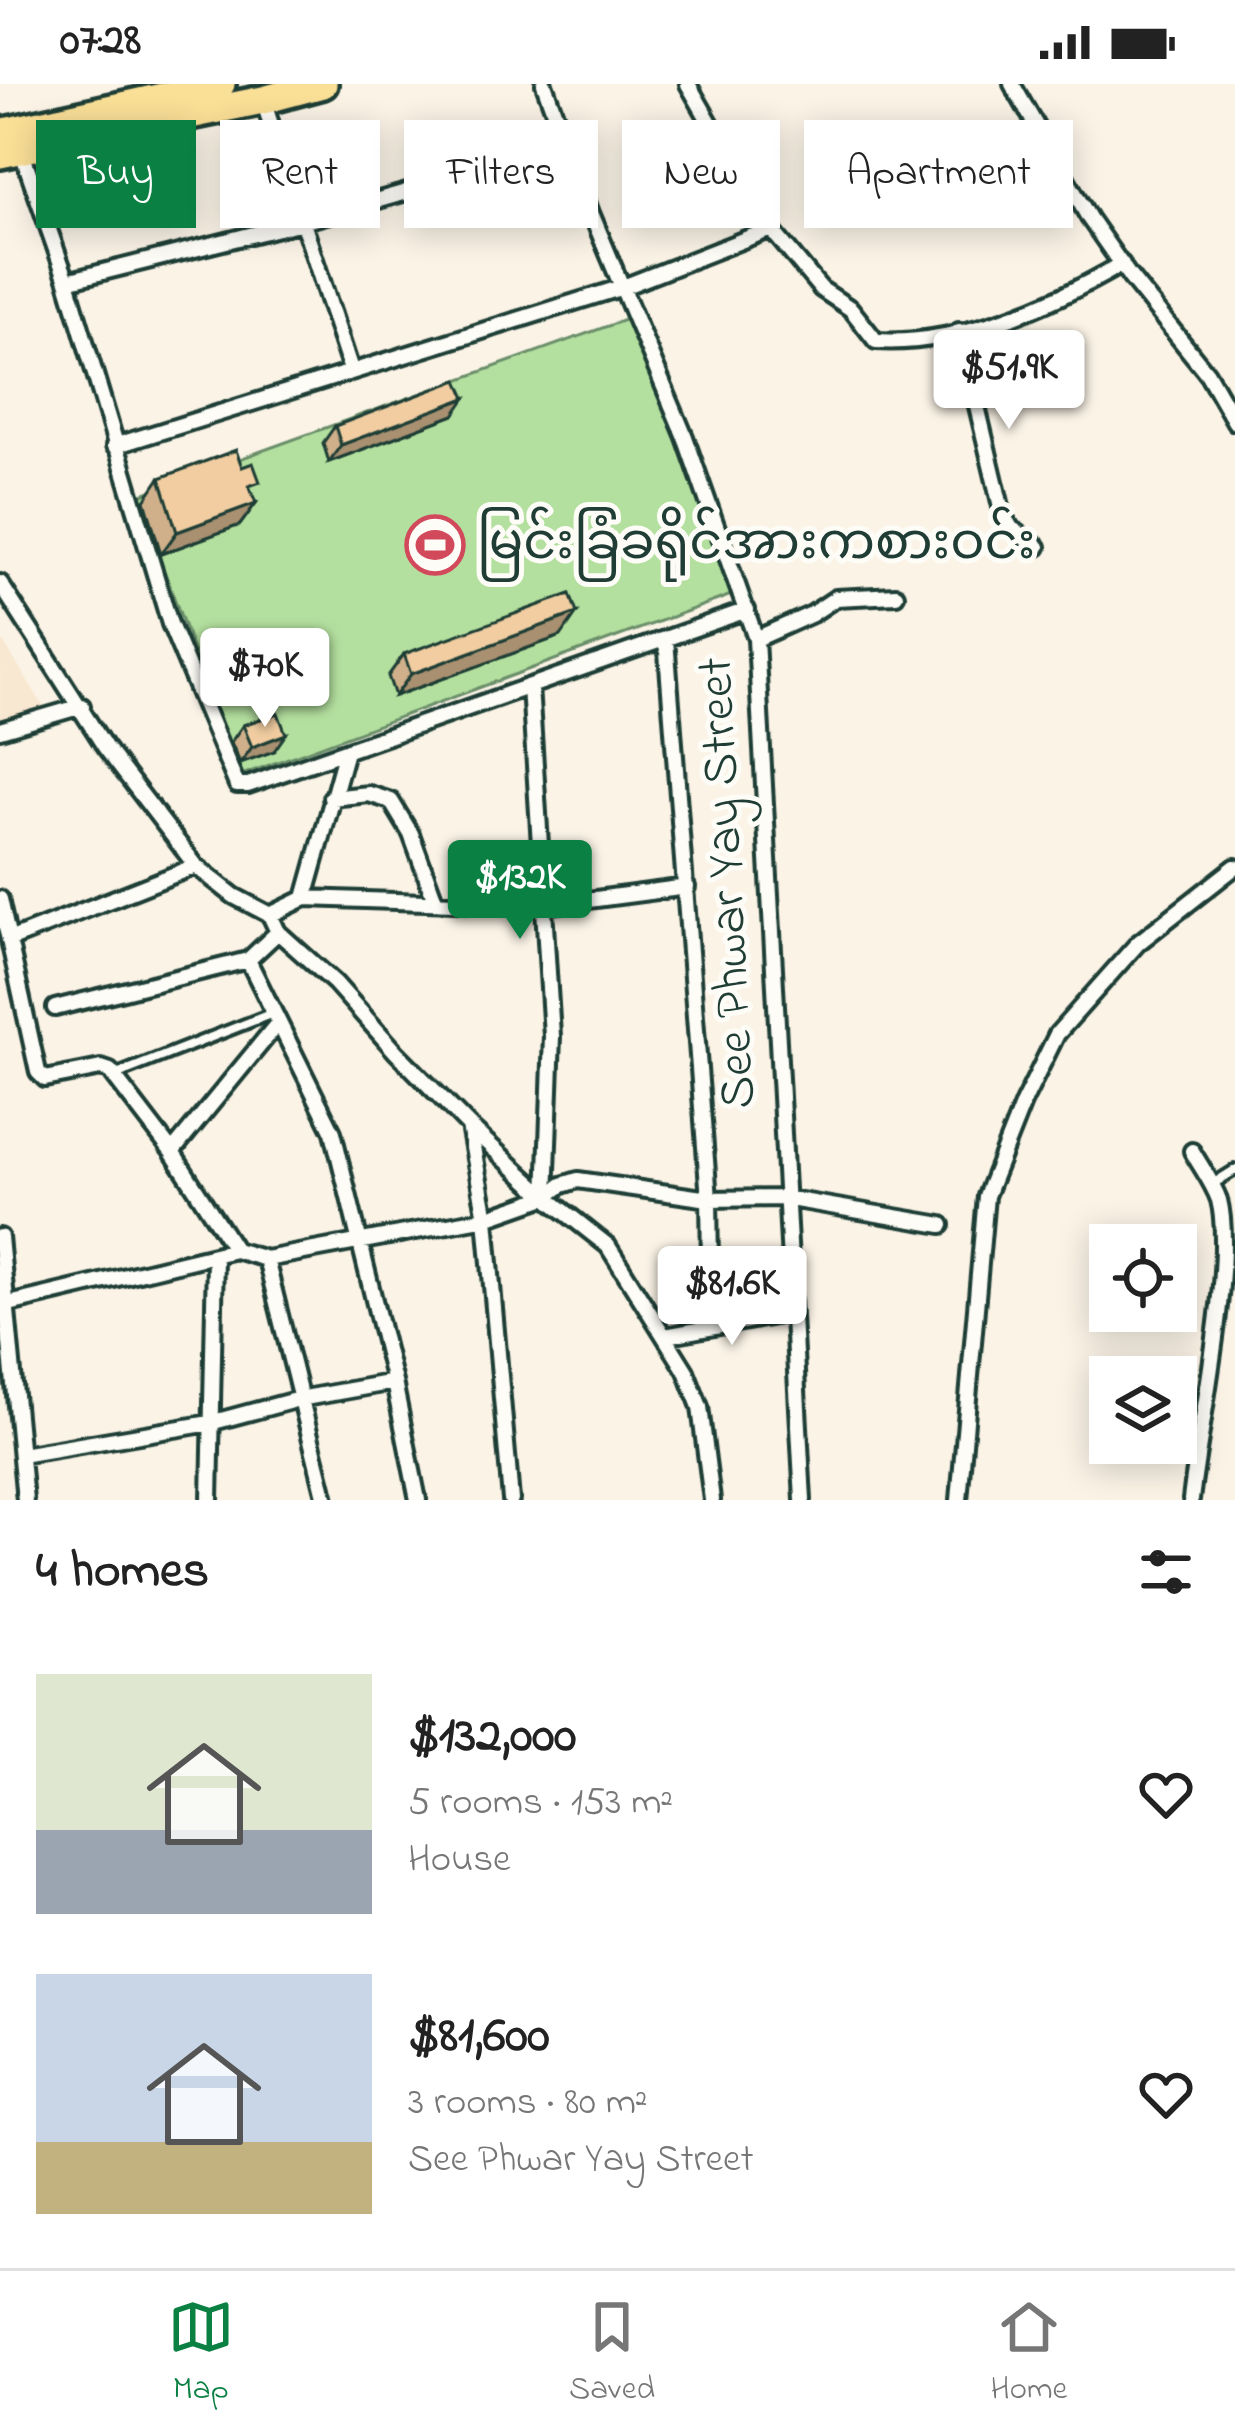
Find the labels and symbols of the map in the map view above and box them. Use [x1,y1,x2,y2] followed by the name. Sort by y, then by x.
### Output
[911,330,1107,432] pin: $51.9K
[477,506,1035,583] place label: မြင်းခြံခရိုင်အားကစားဝင်း
[404,514,466,576] sports icon: မြင်းခြံခရိုင်အားကစားဝင်း
[194,628,336,730] pin: $70K
[680,655,778,1111] street label: See Phwar Yay Street
[436,840,604,942] pin: $132K
[634,1246,830,1348] pin: $81.6K

